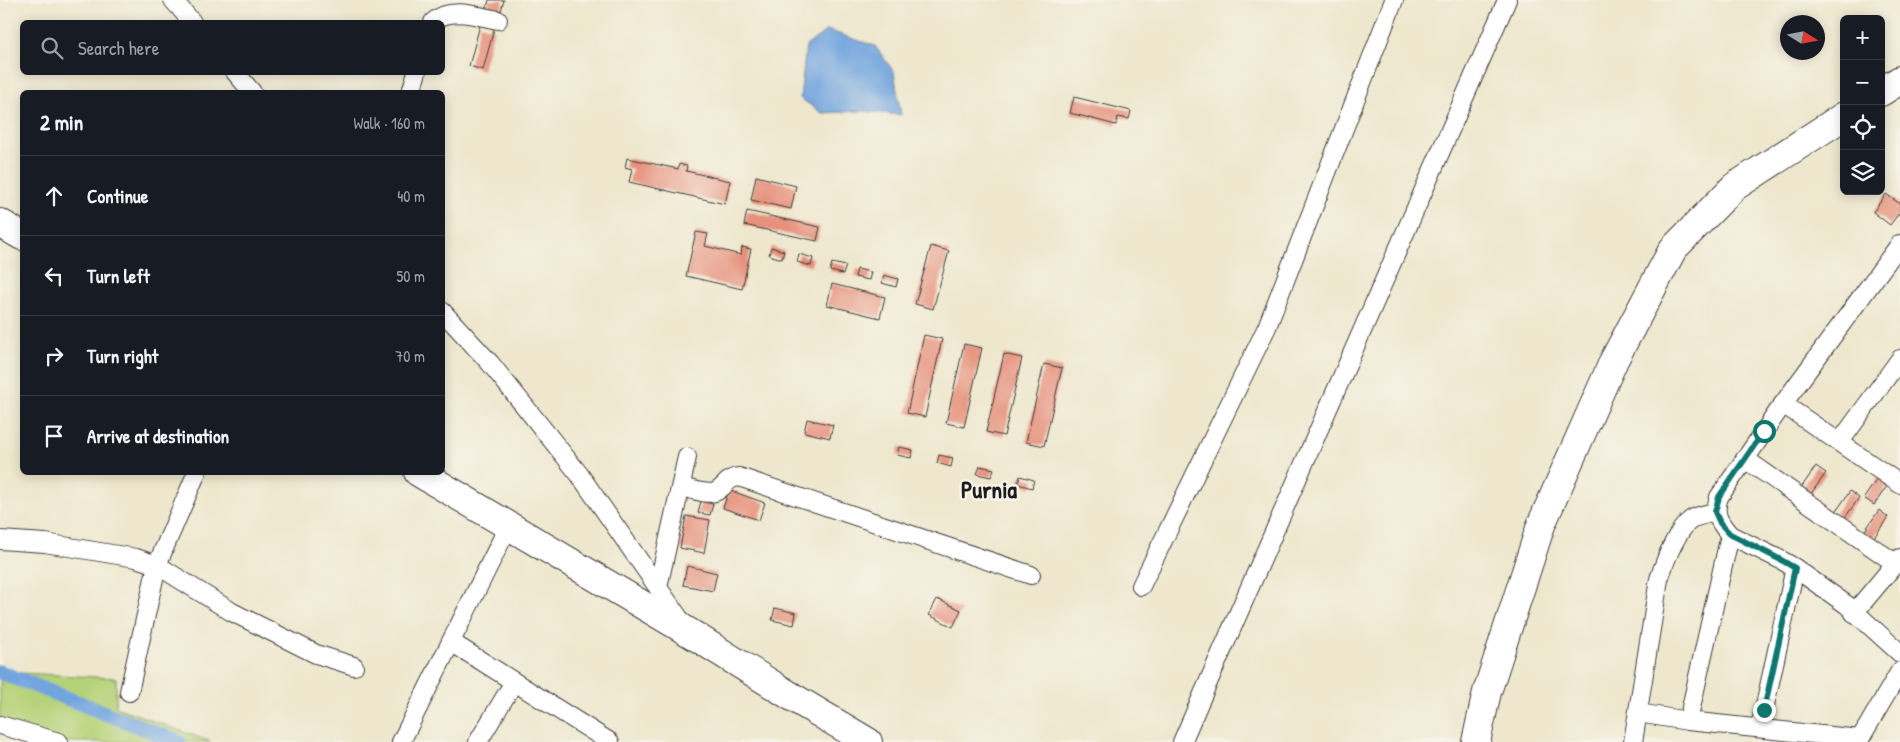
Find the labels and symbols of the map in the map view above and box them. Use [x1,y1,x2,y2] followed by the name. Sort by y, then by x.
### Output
[1780,15,1825,60] north arrow
[1753,420,1776,443] route start
[961,473,1018,505] district label: Purnia
[1753,699,1776,722] route end

